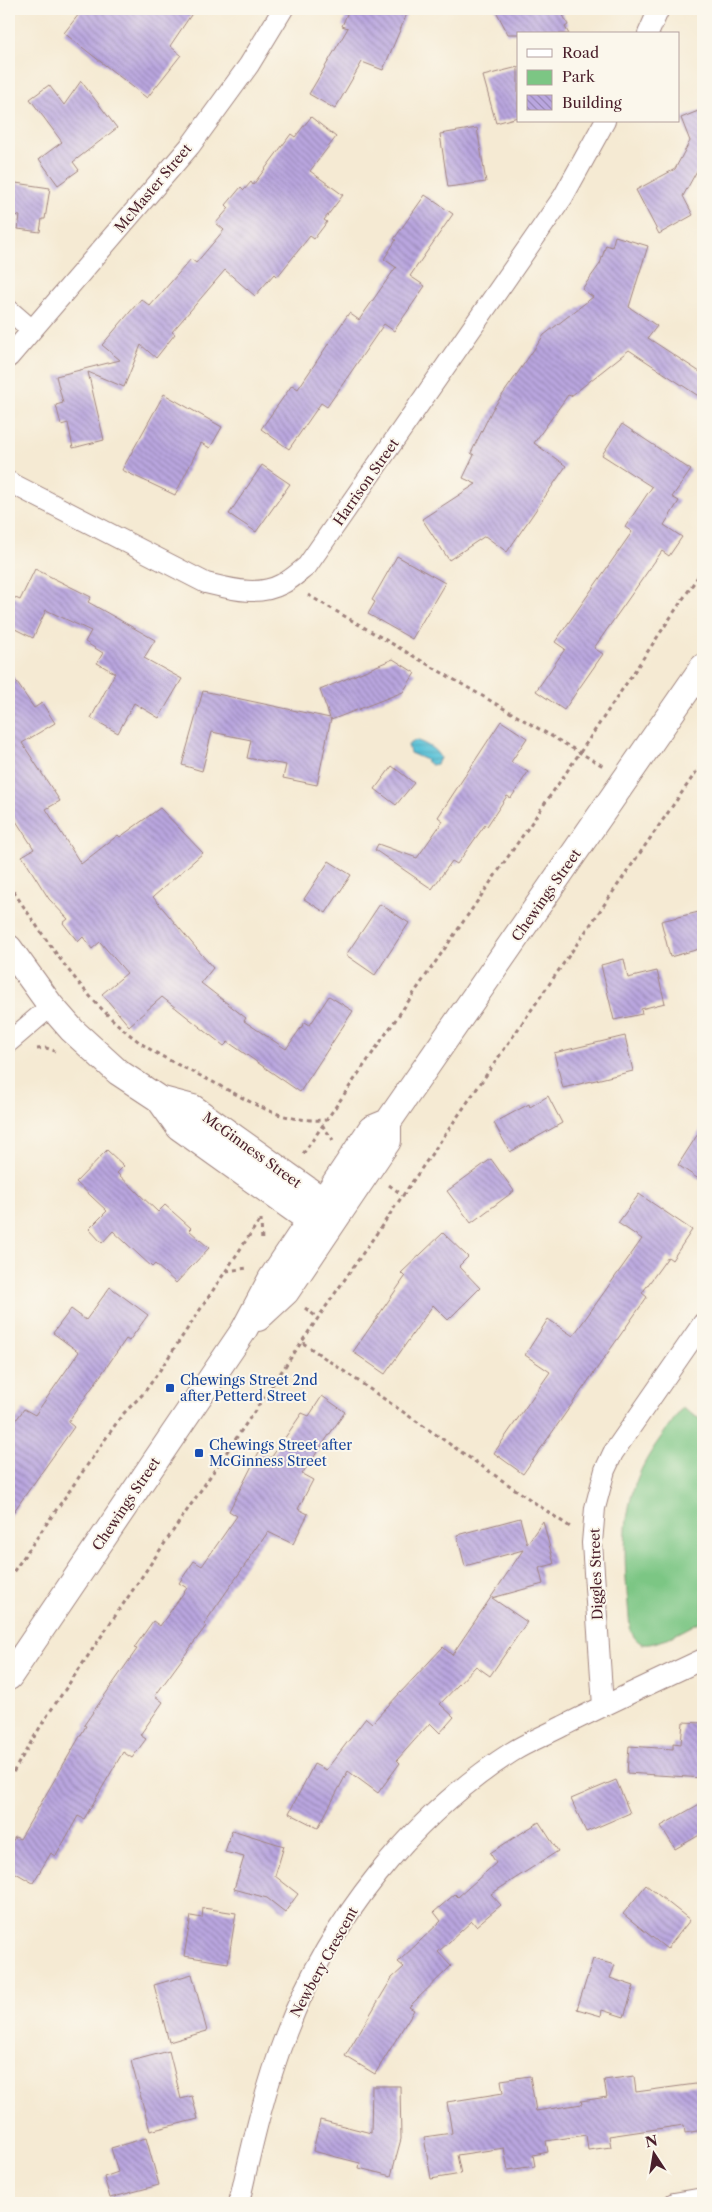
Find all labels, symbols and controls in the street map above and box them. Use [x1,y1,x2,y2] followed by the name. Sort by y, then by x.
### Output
[517,32,680,122] legend
[562,43,599,62] text: Road
[562,67,596,86] text: Park
[562,93,622,112] text: Building
[111,140,195,236] street label: McMaster Street
[329,435,403,529] street label: Harrison Street
[507,845,585,945] street label: Chewings Street
[199,1108,305,1192] street label: McGinness Street
[180,1371,318,1405] place label: Chewings Street 2nd after Petterd Street
[164,1382,176,1394] marker: Chewings Street 2nd after Petterd Street
[209,1436,352,1470] place label: Chewings Street after McGinness Street
[193,1447,205,1459] marker: Chewings Street after McGinness Street
[88,1454,164,1554] street label: Chewings Street
[585,1528,607,1620] street label: Diggles Street
[286,1904,362,2020] street label: Newbery Crescent
[630,2130,680,2180] north arrow
[643,2131,659,2151] text: N

